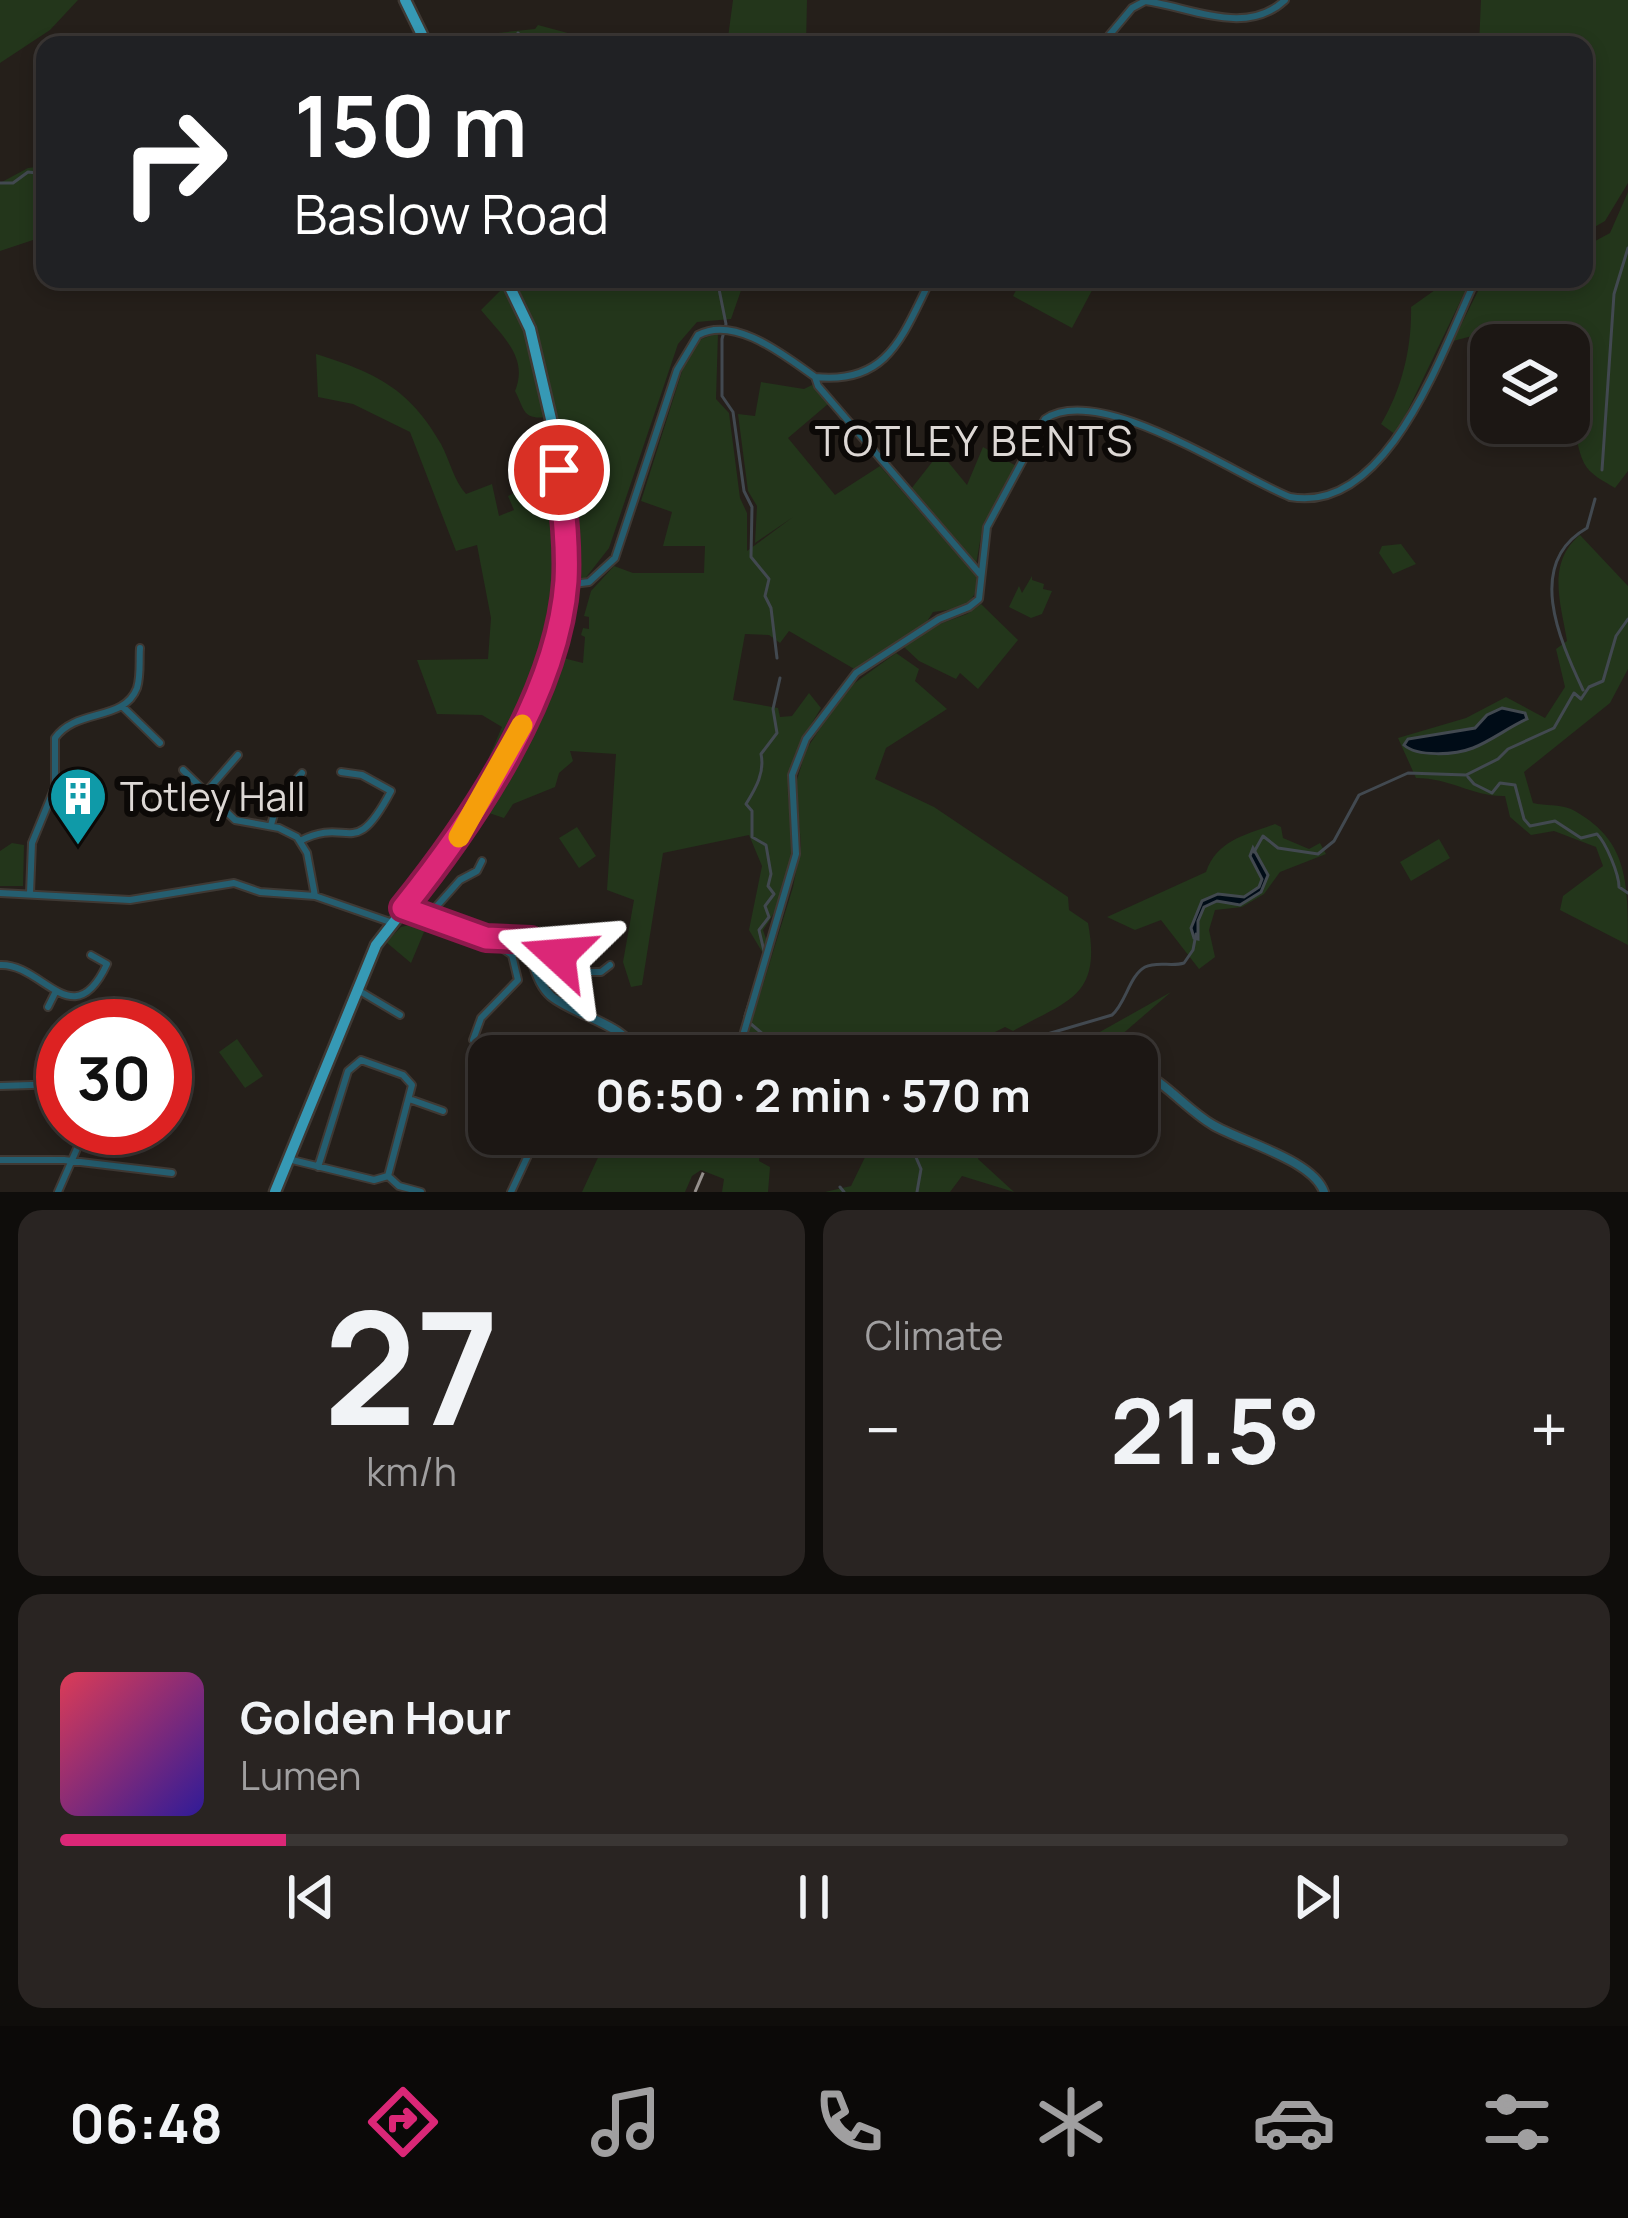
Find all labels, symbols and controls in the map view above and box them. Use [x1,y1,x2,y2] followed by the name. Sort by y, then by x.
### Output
[294,67,528,182] text: 150 m
[96,84,252,240] icon: right
[294,176,609,250] text: Baslow Road
[1470,324,1590,444] map controls
[1470,324,1590,444] button: layers
[815,411,1135,469] district label: TOTLEY BENTS
[508,419,610,521] pin
[526,437,592,503] icon: arrive
[47,765,109,847] building icon: Totley Hall
[120,769,305,823] place label: Totley Hall
[495,892,621,1018] position arrow
[36,999,192,1155] speed limit sign: 30
[595,1064,1031,1126] text: 06:50 · 2 min · 570 m
[323,1259,500,1472] text: 27
[865,1308,1004,1362] text: Climate
[1110,1368,1320,1491] text: 21.5°
[865,1384,901,1474] text: −
[1530,1384,1568,1474] text: +
[366,1444,457,1498] text: km/h
[240,1686,511,1748] text: Golden Hour
[240,1748,361,1802] text: Lumen
[278,1864,344,1930] icon: previous
[781,1864,847,1930] icon: pause
[1284,1864,1350,1930] icon: next
[361,2080,445,2164] icon: directions
[584,2080,668,2164] icon: music
[807,2080,891,2164] icon: phone
[1029,2080,1113,2164] icon: climate
[1252,2080,1336,2164] icon: car
[1475,2080,1559,2164] icon: filters
[69,2085,223,2159] text: 06:48

